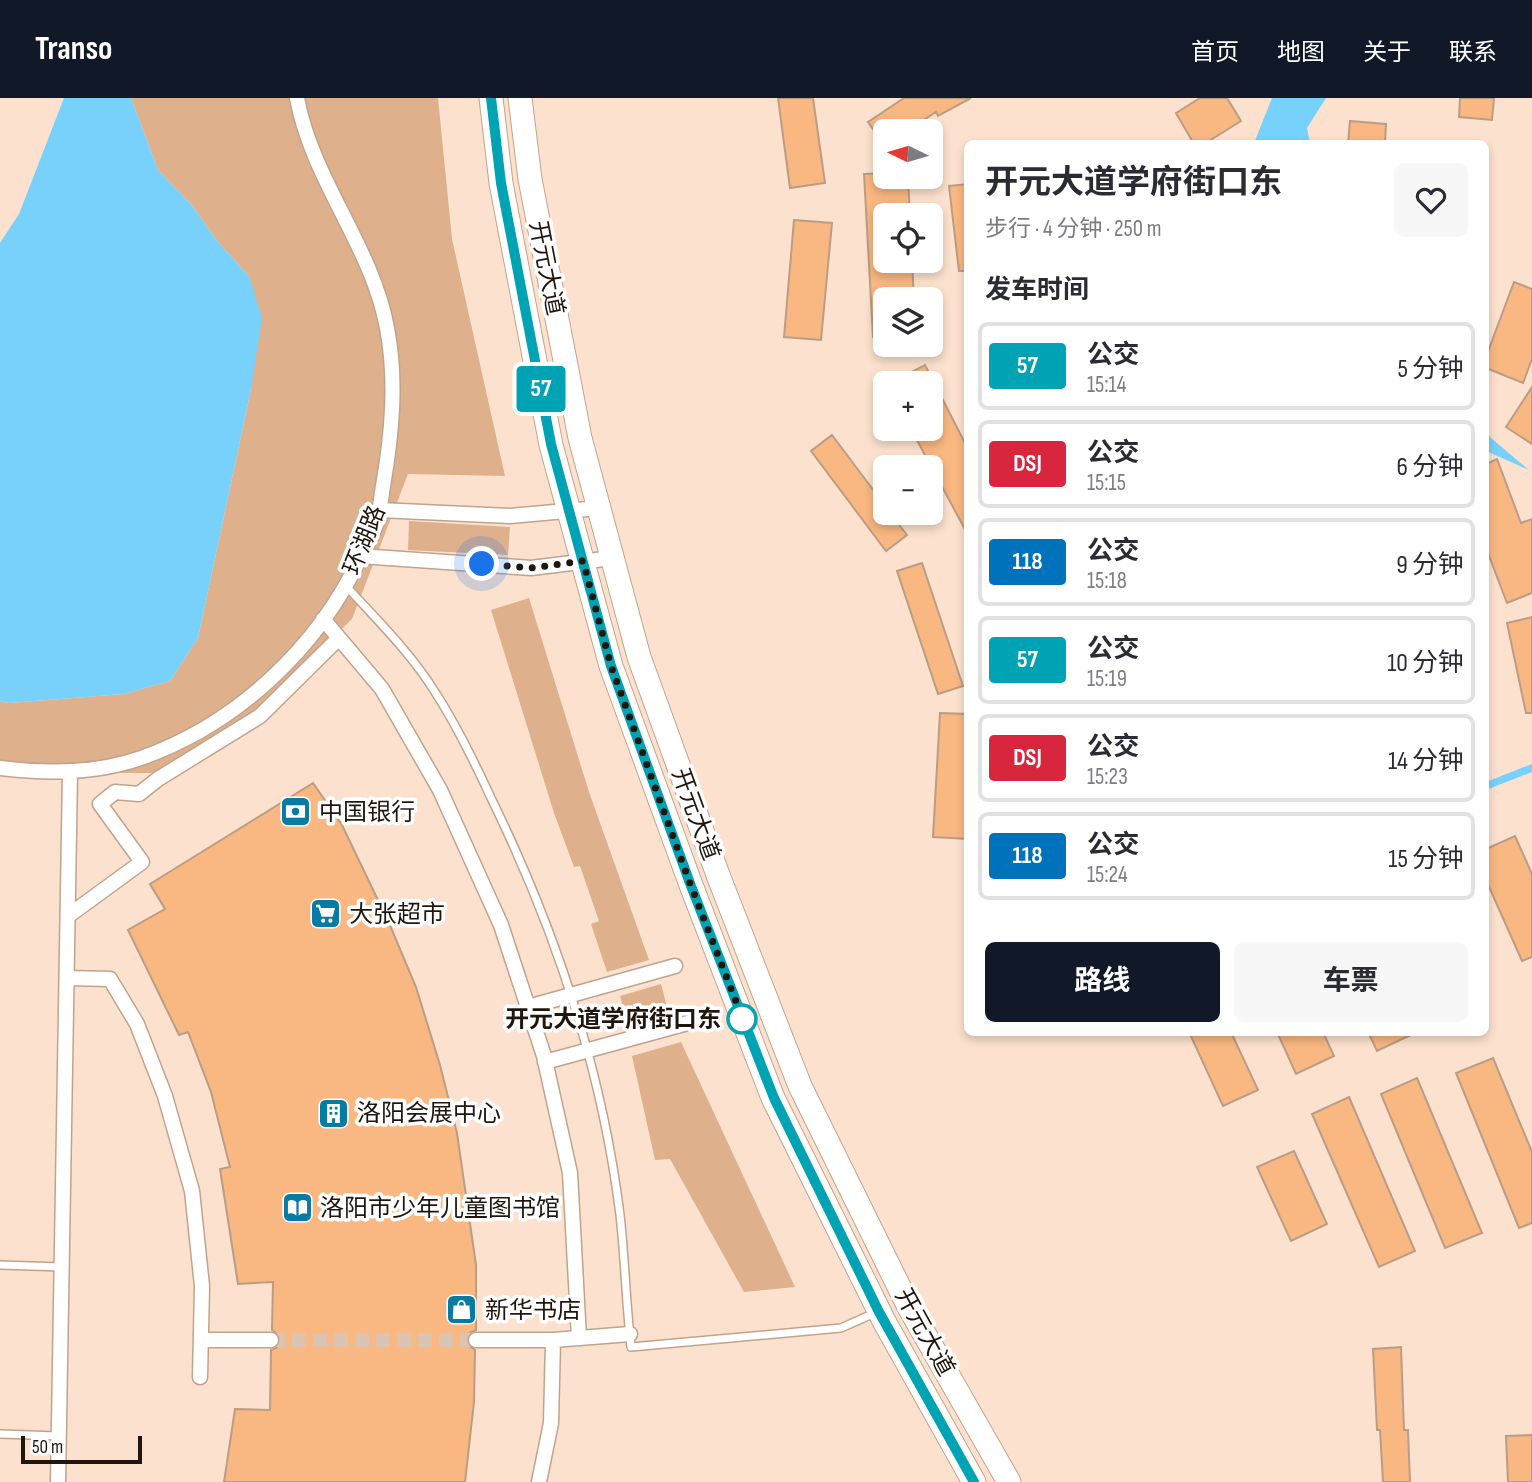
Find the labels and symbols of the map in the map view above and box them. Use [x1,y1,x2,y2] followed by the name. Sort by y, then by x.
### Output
[873,119,943,189] north arrow
[523,218,570,318] street label: 开元大道
[510,366,572,412] line badge: 57
[338,501,391,579] street label: 环湖路
[464,546,499,581] your location
[665,764,726,864] street label: 开元大道
[279,795,313,829] bank icon: 中国银行
[319,798,415,827] place label: 中国银行
[309,897,343,931] supermarket icon: 大张超市
[349,900,445,929] place label: 大张超市
[727,1004,757,1034] marker: 开元大道学府街口东
[505,1005,721,1034] place label: 开元大道学府街口东
[317,1096,351,1130] building icon: 洛阳会展中心
[357,1099,501,1128] place label: 洛阳会展中心
[280,1191,314,1225] library icon: 洛阳市少年儿童图书馆
[320,1194,560,1223] place label: 洛阳市少年儿童图书馆
[889,1283,961,1381] street label: 开元大道
[445,1293,479,1327] shop icon: 新华书店
[485,1296,581,1325] place label: 新华书店
[21,1433,142,1465] scale bar

